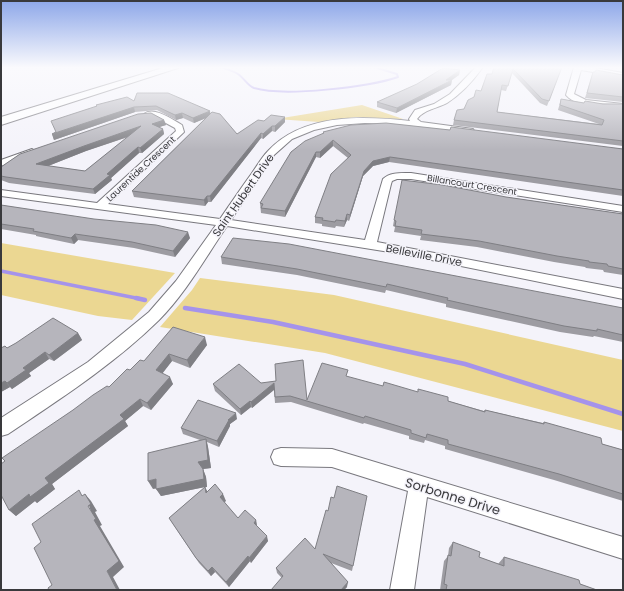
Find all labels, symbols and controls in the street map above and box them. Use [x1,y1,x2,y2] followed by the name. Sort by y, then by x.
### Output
[104,134,178,204] street label: Laurentide Crescent
[208,150,278,240] street label: Saint Hubert Drive
[426,172,518,198] street label: Billancourt Crescent
[384,240,464,270] street label: Belleville Drive
[403,473,503,520] street label: Sorbonne Drive

